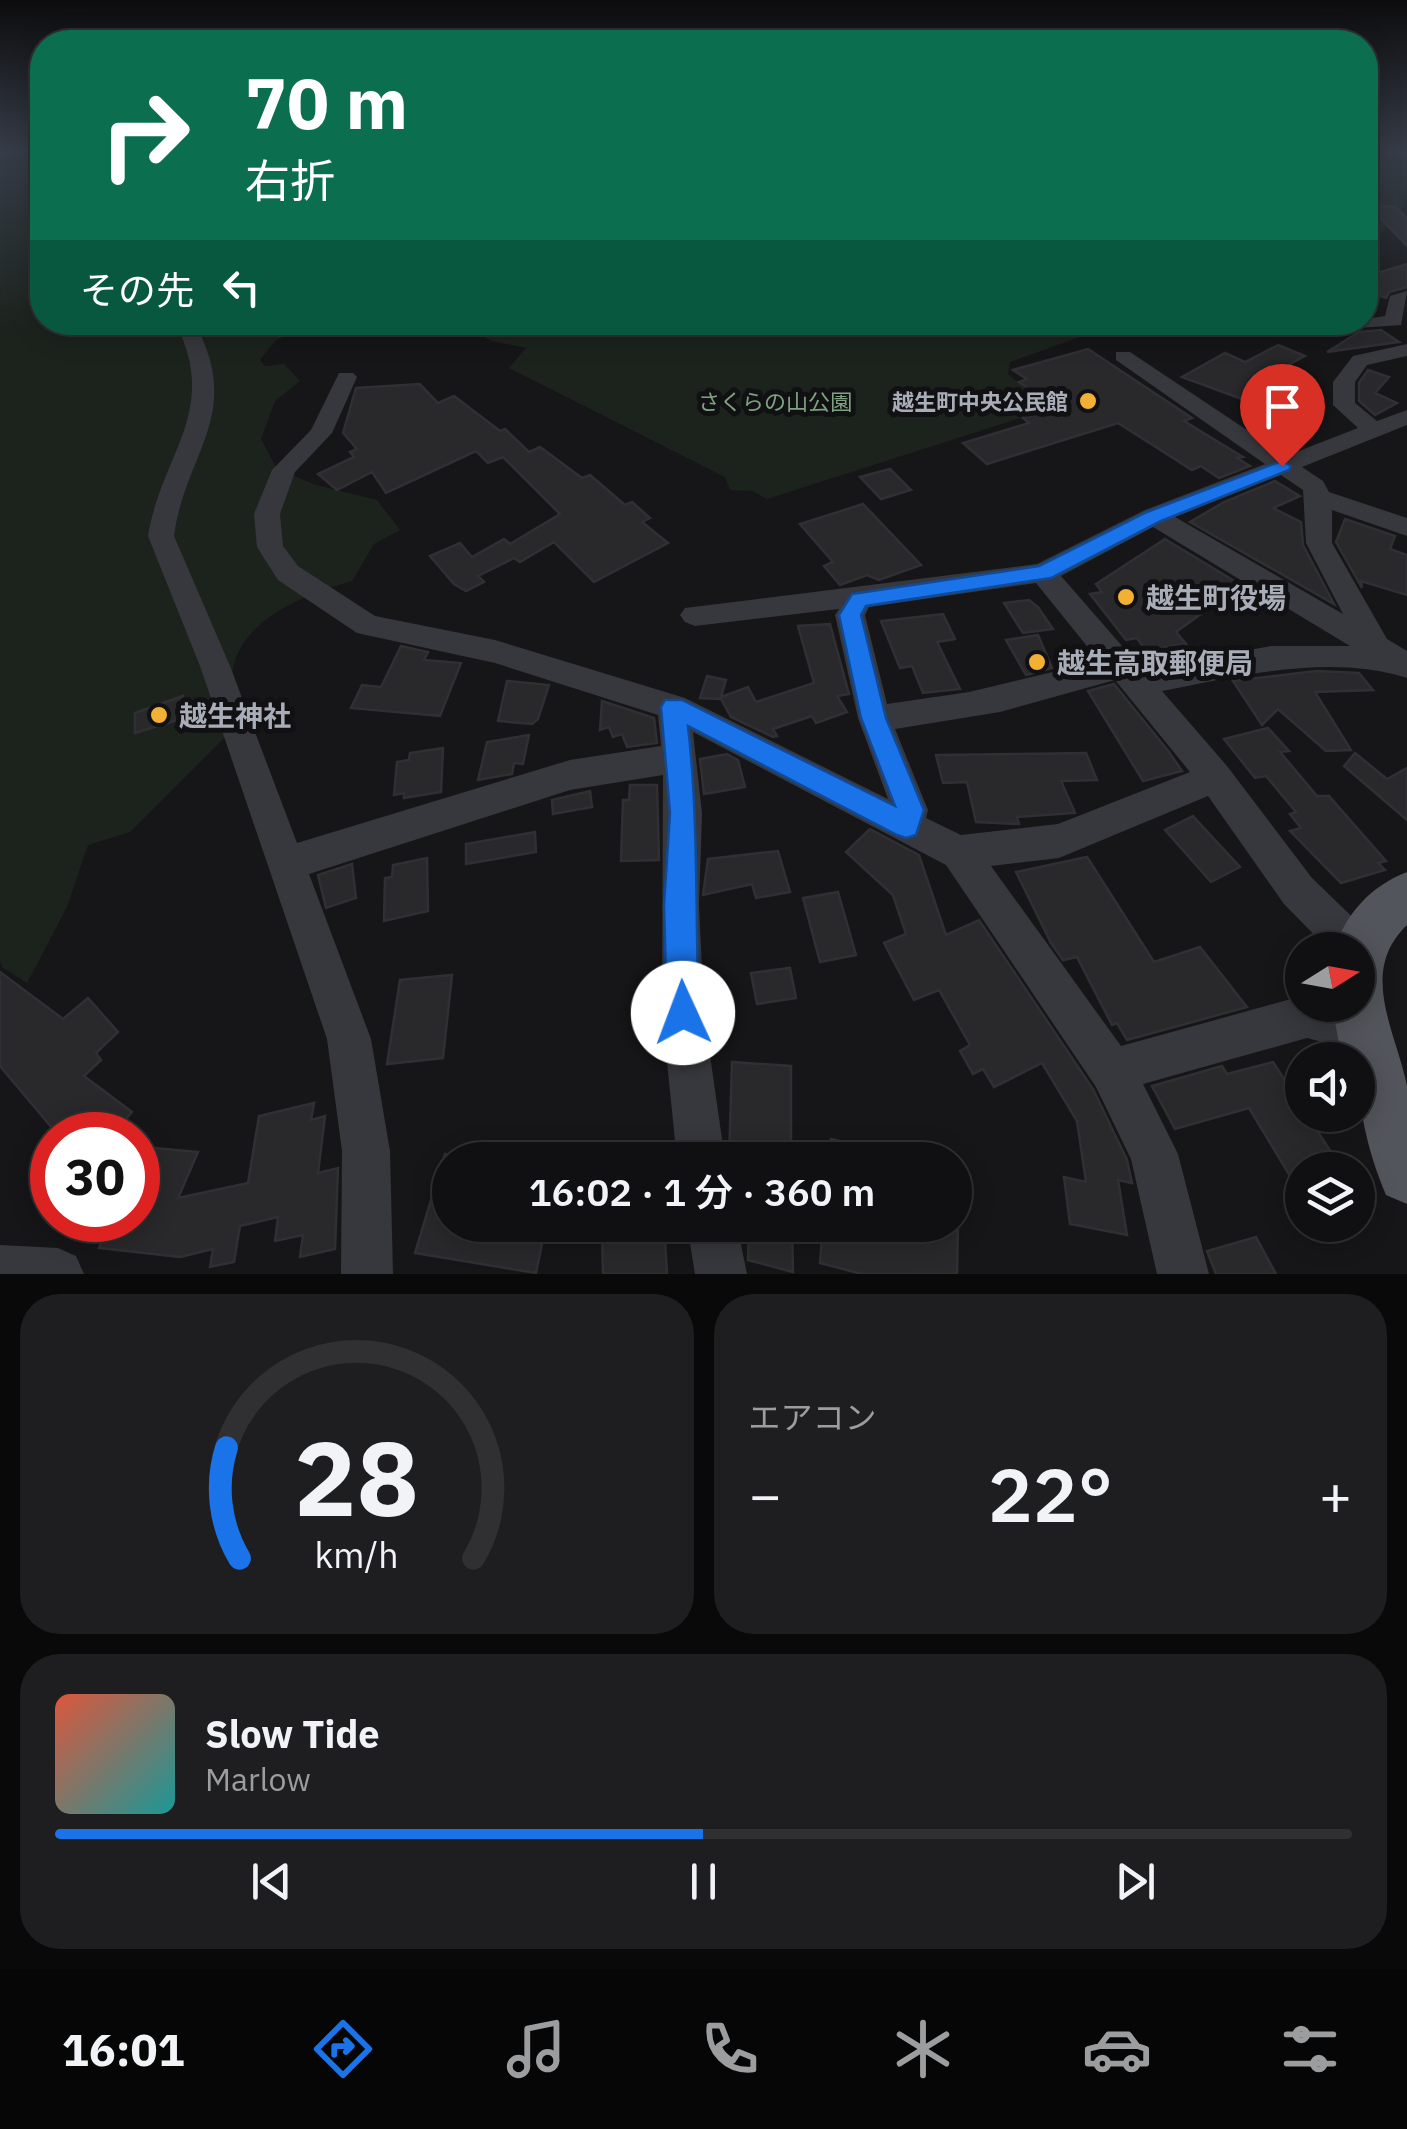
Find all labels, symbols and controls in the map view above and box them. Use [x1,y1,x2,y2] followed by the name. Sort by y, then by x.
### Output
[245,57,408,148] text: 70 m
[80,70,210,200] icon: right
[245,151,335,209] text: 右折
[214,260,269,315] icon: left
[80,265,194,314] text: その先
[1240,364,1325,467] pin
[1255,379,1310,434] icon: arrive
[698,387,852,416] park label: さくらの山公園
[892,387,1068,416] place label: 越生町中央公民館
[1077,390,1099,412] marker: 越生町中央公民館
[1146,579,1286,616] place label: 越生町役場
[1115,586,1137,608] marker: 越生町役場
[1057,644,1253,681] place label: 越生高取郵便局
[1026,651,1048,673] marker: 越生高取郵便局
[179,697,291,734] place label: 越生神社
[148,704,170,726] marker: 越生神社
[1285,932,1375,1022] north arrow
[1285,932,1375,1242] map controls
[631,961,735,1065] position arrow
[1285,1042,1375,1132] button: sound
[30,1112,160,1242] speed limit sign: 30
[1285,1152,1375,1242] button: layers
[529,1167,875,1216] text: 16:02 · 1 分 · 360 m
[749,1396,877,1438] text: エアコン
[294,1409,419,1545] text: 28
[988,1445,1113,1543] text: 22°
[749,1459,782,1530] text: −
[1319,1459,1352,1530] text: +
[315,1531,399,1578] text: km/h
[205,1709,380,1758] text: Slow Tide
[205,1758,311,1800] text: Marlow
[244,1854,299,1909] icon: previous
[676,1854,731,1909] icon: pause
[1108,1854,1163,1909] icon: next
[308,2014,378,2084] icon: directions
[501,2014,571,2084] icon: music
[695,2014,765,2084] icon: phone
[888,2014,958,2084] icon: climate
[1082,2014,1152,2084] icon: car
[1275,2014,1345,2084] icon: filters
[62,2020,185,2078] text: 16:01

